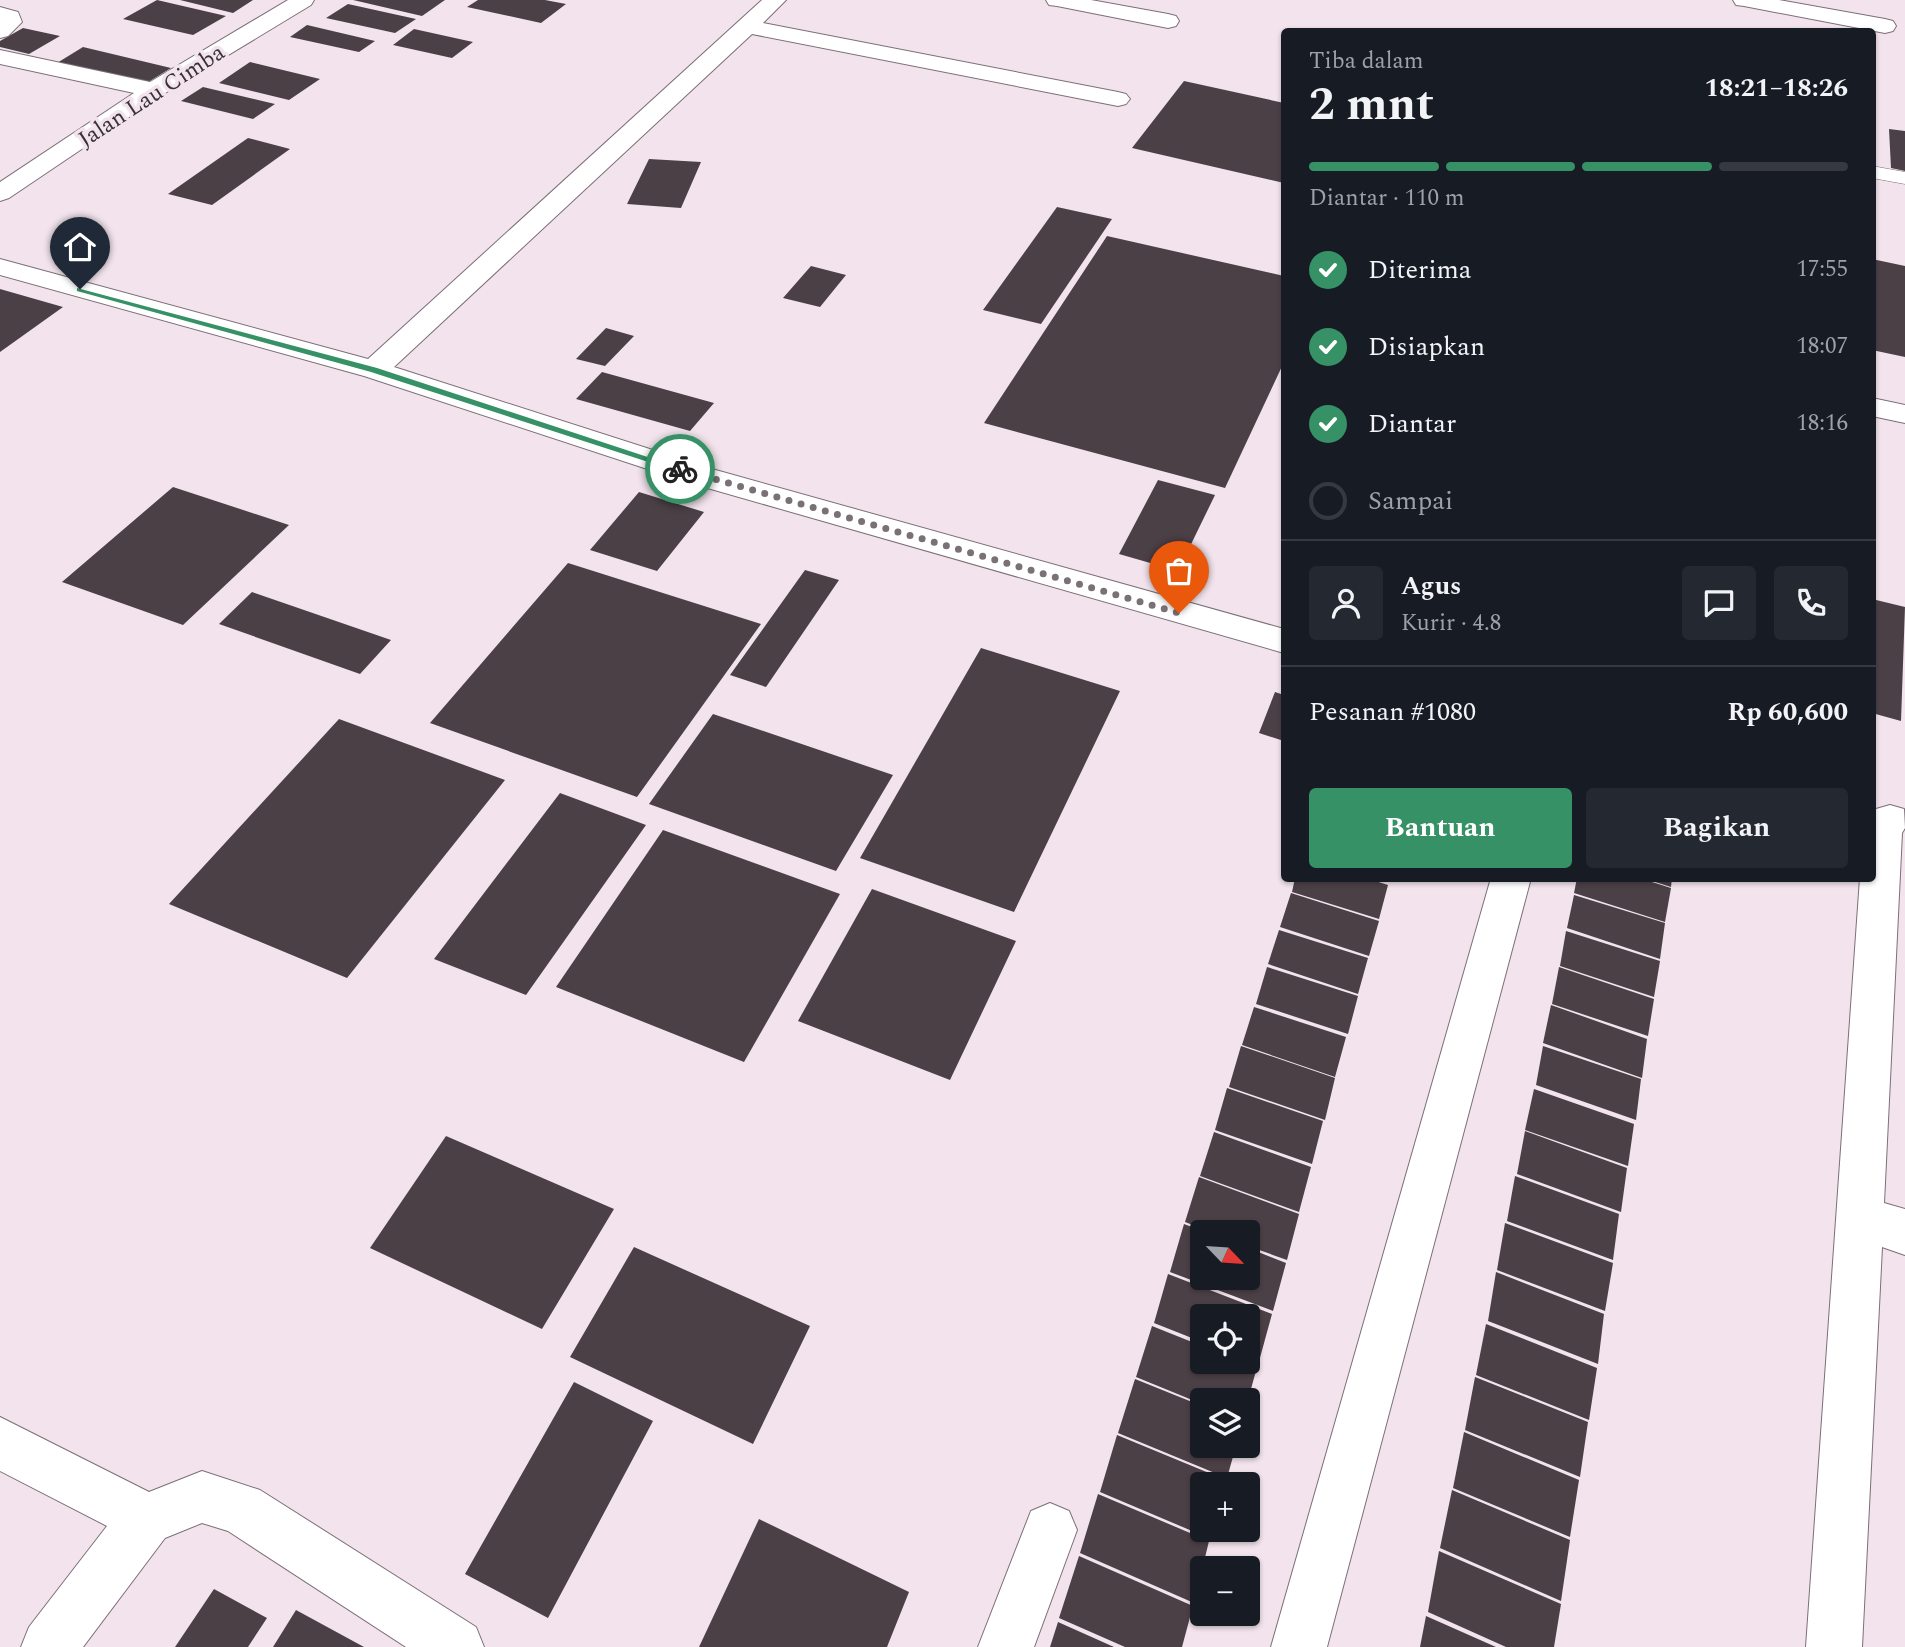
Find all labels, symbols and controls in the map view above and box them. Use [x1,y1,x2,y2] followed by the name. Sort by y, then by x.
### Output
[72,36,232,157] street label: Jalan Lau Cimba
[1309,44,1423,79] text: Tiba dalam
[1704,68,1848,108] text: 18:21–18:26
[1309,70,1434,140] text: 2 mnt
[1309,181,1464,216] text: Diantar · 110 m
[50,217,110,289] pin
[61,228,99,266] icon: home
[1368,250,1471,290] text: Diterima
[1309,251,1347,289] icon: check
[1796,252,1848,287] text: 17:55
[1368,327,1485,367] text: Disiapkan
[1309,328,1347,366] icon: check
[1796,329,1848,364] text: 18:07
[1368,404,1456,444] text: Diantar
[1309,405,1347,443] icon: check
[1796,406,1848,441] text: 18:16
[645,434,715,504] courier
[661,450,699,488] icon: bike
[1368,481,1453,521] text: Sampai
[1149,541,1209,613] pin
[1160,552,1198,590] icon: bag
[1309,566,1383,640] button: person
[1401,566,1461,606] text: Agus
[1682,566,1756,640] button: chat
[1774,566,1848,640] button: phone
[1401,606,1501,641] text: Kurir · 4.8
[1309,692,1476,732] text: Pesanan #1080
[1727,692,1848,732] text: Rp 60,600
[1309,788,1572,868] button: Bantuan
[1586,788,1848,868] button: Bagikan
[1190,1220,1260,1290] north arrow
[1190,1220,1260,1626] map controls
[1190,1304,1260,1374] button: locate
[1190,1388,1260,1458] button: layers
[1190,1472,1260,1542] button: +
[1190,1556,1260,1626] button: −

